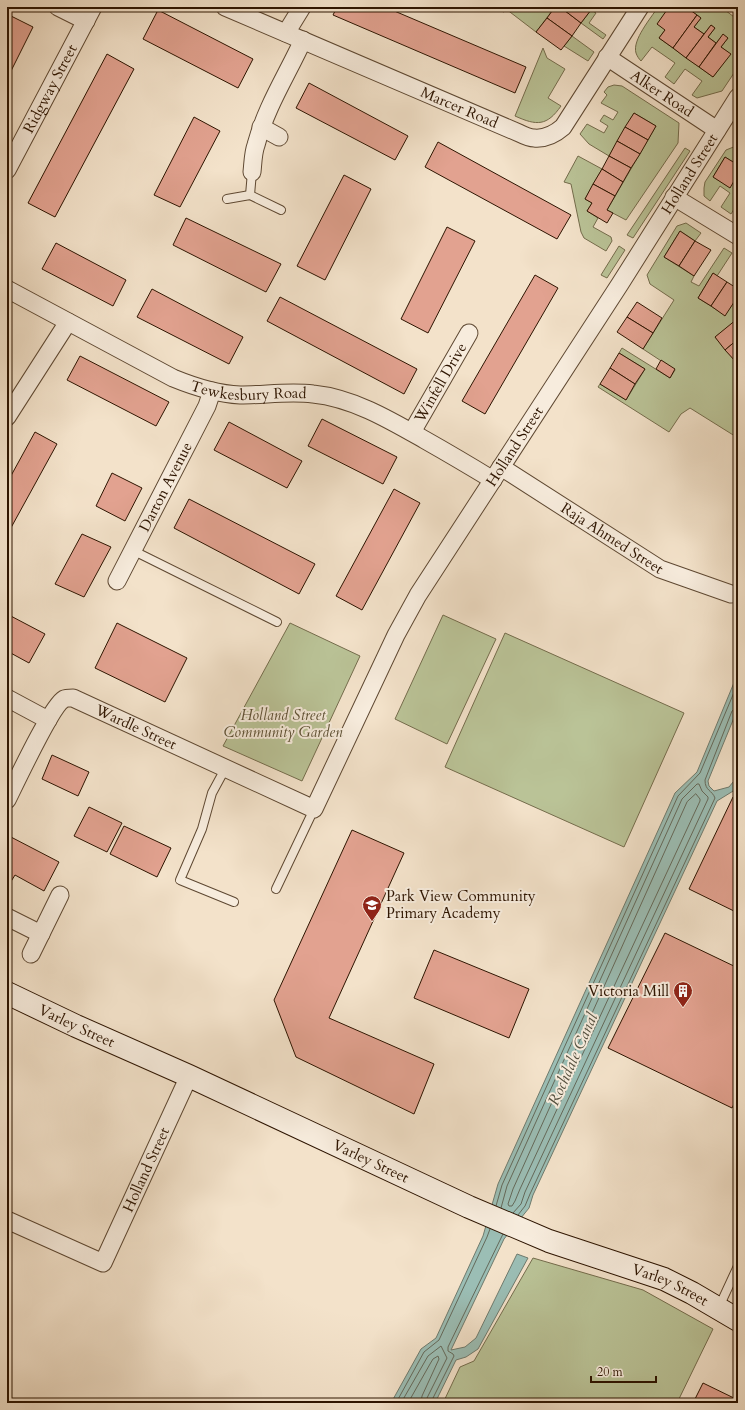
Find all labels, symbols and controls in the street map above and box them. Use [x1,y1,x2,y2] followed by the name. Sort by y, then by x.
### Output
[18,41,82,136] street label: Ridgway Street
[627,65,697,122] street label: Alker Road
[418,82,501,133] street label: Marcer Road
[657,130,723,218] street label: Holland Street
[409,339,471,427] street label: Winfell Drive
[188,375,307,405] street label: Tewkesbury Road
[481,402,548,490] street label: Holland Street
[134,438,197,535] street label: Darton Avenue
[557,498,667,579] street label: Raja Ahmed Street
[91,699,180,755] street label: Wardle Street
[224,705,343,742] park label: Holland Street Community Garden
[386,886,536,923] place label: Park View Community Primary Academy
[361,894,383,922] school or university icon: Park View Community Primary Academy
[672,980,694,1008] building icon: Victoria Mill
[588,981,669,1001] place label: Victoria Mill
[35,1000,118,1052] street label: Varley Street
[543,1009,603,1109] water label: Rochdale Canal
[118,1124,174,1215] street label: Holland Street
[330,1135,412,1188] street label: Varley Street
[629,1259,712,1311] street label: Varley Street
[591,1358,656,1384] scale bar
[597,1364,624,1380] text: 20 m

